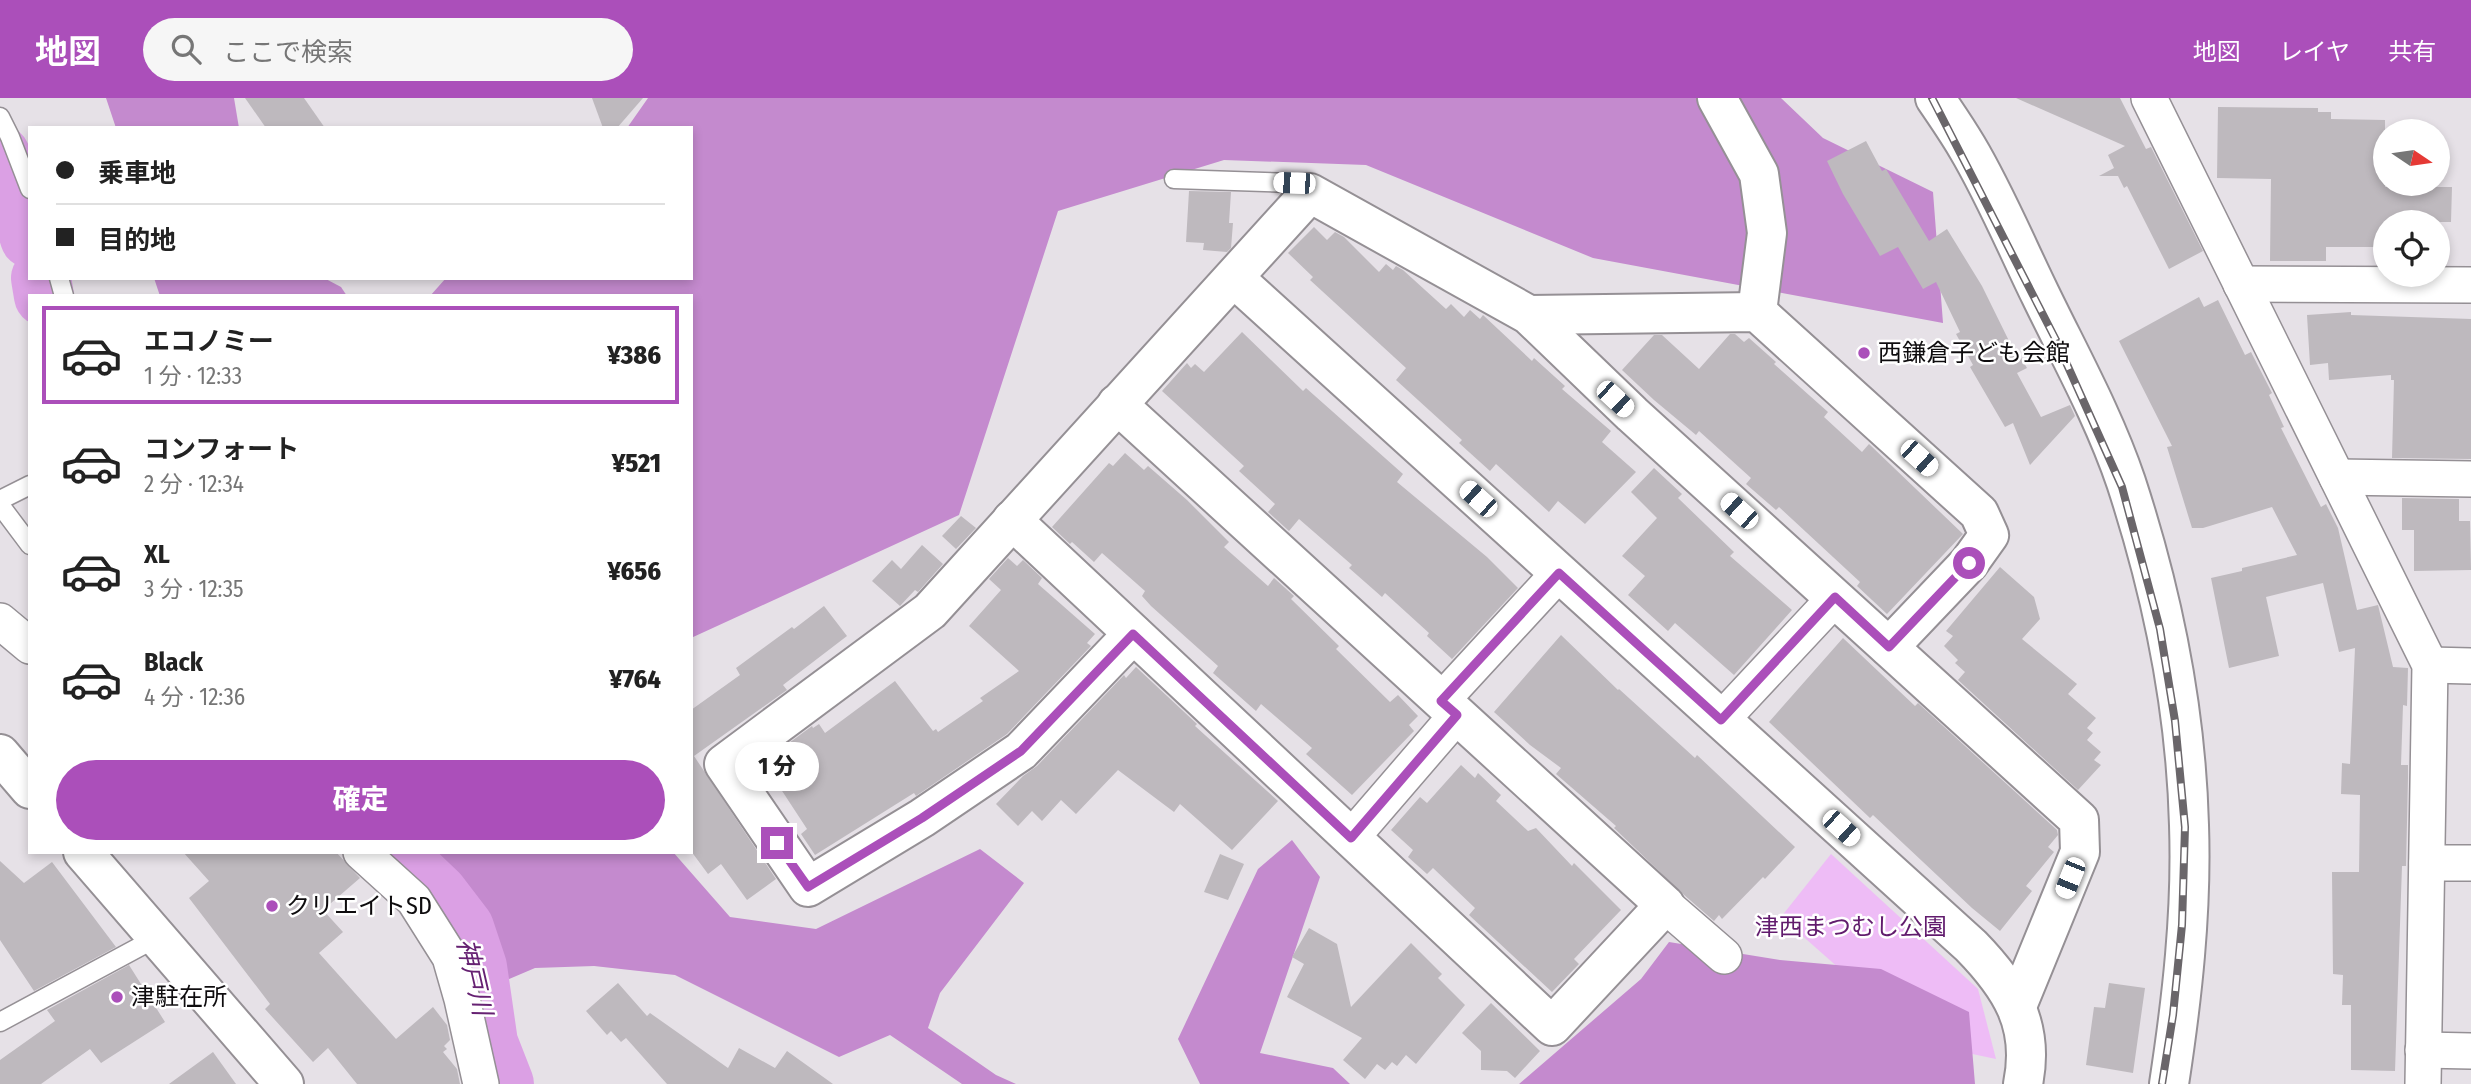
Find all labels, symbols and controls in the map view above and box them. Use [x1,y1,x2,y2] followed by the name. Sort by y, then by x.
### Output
[143,18,633,81] search box
[167,30,205,68] icon: search
[35,32,101,72] text: 地図
[223,37,353,68] text: ここで検索
[2193,38,2241,66] text: 地図
[2279,38,2350,66] text: レイヤ
[2388,38,2436,66] text: 共有
[2373,119,2450,196] north arrow
[2373,119,2450,287] map controls
[98,158,176,189] text: 乗車地
[1273,172,1316,194] car
[2373,210,2450,287] button: locate
[98,225,176,256] text: 目的地
[60,324,123,387] icon: car
[144,326,274,357] text: エコノミー
[1878,339,2070,367] place label: 西鎌倉子ども会館
[607,340,661,371] text: ¥386
[1856,345,1872,361] marker: 西鎌倉子ども会館
[144,362,242,390] text: 1 分 · 12:33
[1593,377,1638,421] car
[60,432,123,495] icon: car
[144,434,299,465] text: コンフォート
[1897,436,1942,480] car
[612,448,661,479] text: ¥521
[144,470,244,498] text: 2 分 · 12:34
[1456,477,1501,521] car
[1717,489,1762,533] car
[144,539,170,570] text: XL
[60,540,123,603] icon: car
[1953,547,1985,579] route start
[608,556,661,587] text: ¥656
[144,575,244,603] text: 3 分 · 12:35
[144,647,203,678] text: Black
[60,648,123,711] icon: car
[609,664,661,695] text: ¥764
[144,683,245,711] text: 4 分 · 12:36
[735,742,819,790] callout: 1 分
[758,752,796,780] text: 1 分
[56,760,665,840] button: 確定
[1819,806,1864,850] car
[761,827,793,859] route end
[2053,855,2088,901] car
[286,892,432,920] place label: クリエイトSD
[264,898,280,914] marker: クリエイトSD
[1755,913,1947,941] park label: 津西まつむし公園
[450,936,499,1021] water label: 神戸川
[131,983,227,1011] place label: 津駐在所
[109,989,125,1005] marker: 津駐在所

